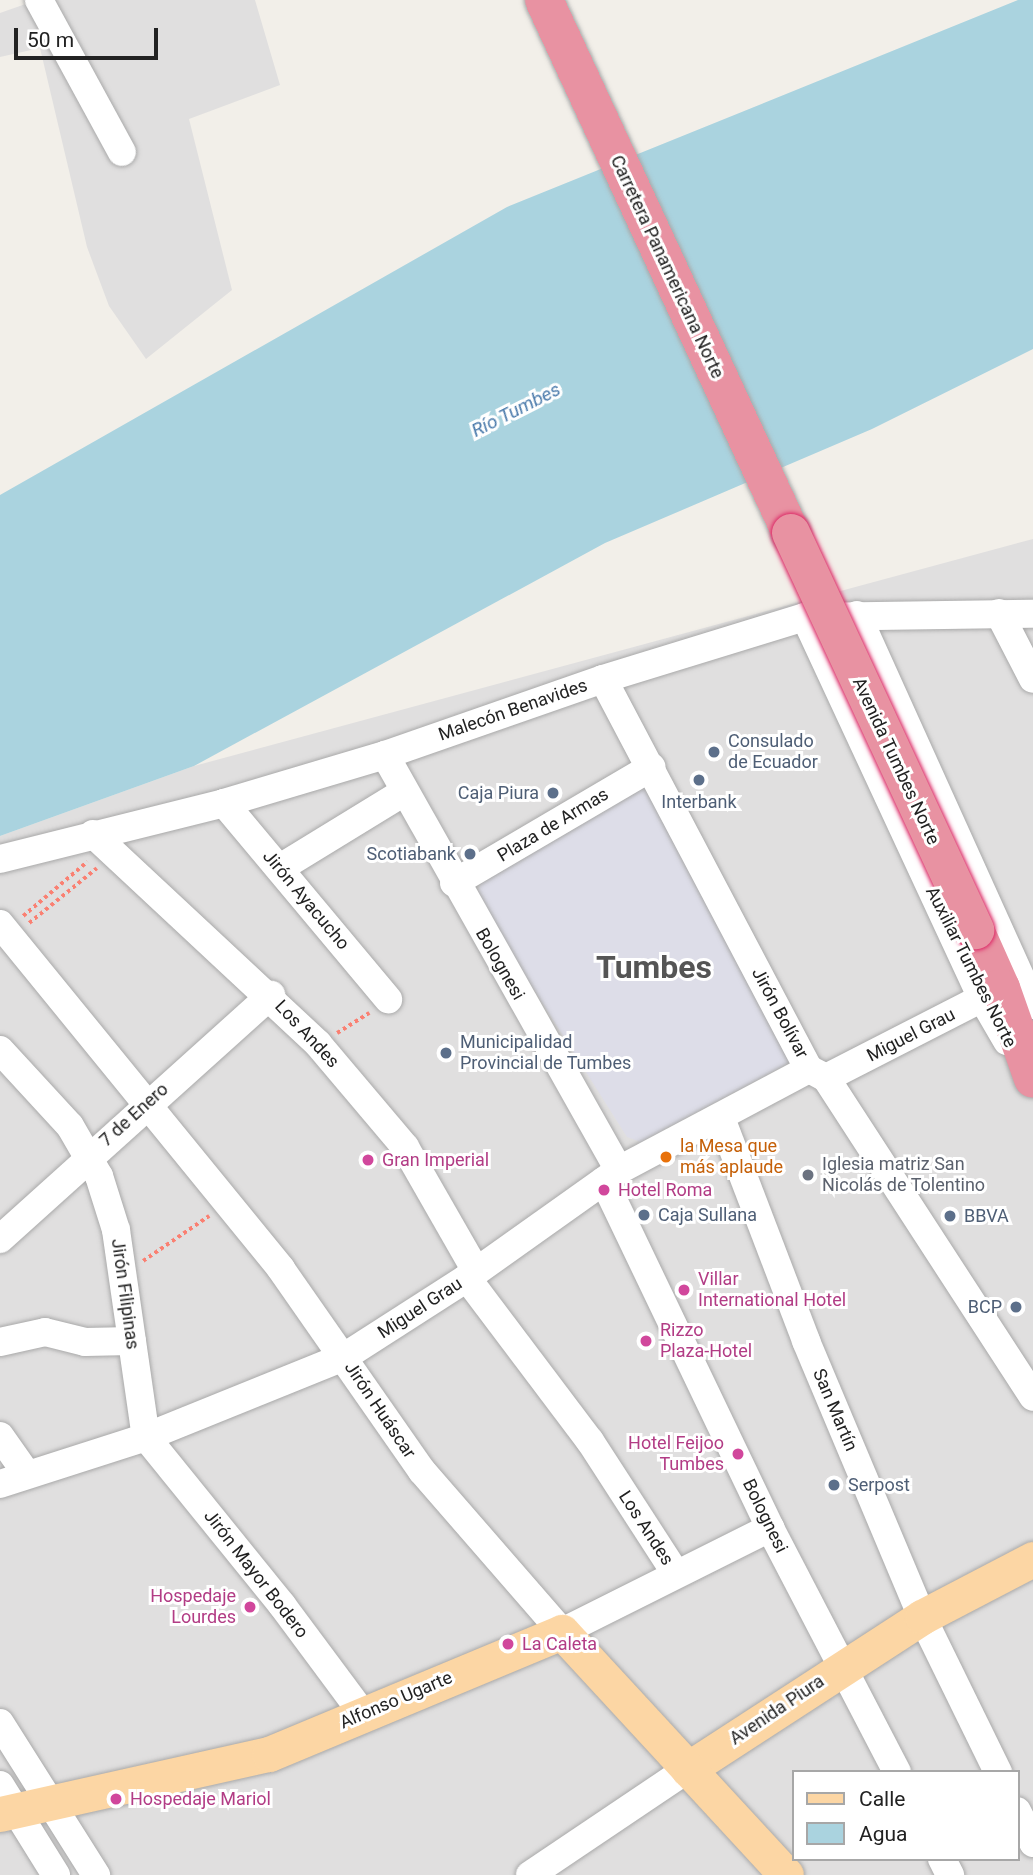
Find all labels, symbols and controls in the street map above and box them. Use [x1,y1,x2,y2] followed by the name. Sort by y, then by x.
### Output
[18,14,161,58] scale bar
[27,28,74,52] text: 50 m
[606,152,728,382] street label: Carretera Panamericana Norte
[468,378,564,442] water label: Río Tumbes
[436,674,590,746] street label: Malecón Benavides
[848,674,944,848] street label: Avenida Tumbes Norte
[728,731,818,774] place label: Consulado de Ecuador
[706,744,722,760] marker: Consulado de Ecuador
[691,772,707,788] marker: Interbank
[458,782,539,804] place label: Caja Piura
[494,783,612,867] street label: Plaza de Armas
[545,785,561,801] marker: Caja Piura
[661,791,737,813] place label: Interbank
[367,843,456,865] place label: Scotiabank
[258,846,354,954] street label: Jirón Ayacucho
[462,846,478,862] marker: Scotiabank
[921,883,1021,1051] street label: Auxiliar Tumbes Norte
[471,924,529,1004] street label: Bolognesi
[596,948,712,986] district label: Tumbes
[747,964,813,1062] street label: Jirón Bolívar
[270,996,344,1072] street label: Los Andes
[863,1004,959,1066] street label: Miguel Grau
[460,1032,632,1074] place label: Municipalidad Provincial de Tumbes
[438,1045,454,1061] marker: Municipalidad Provincial de Tumbes
[95,1079,173,1151] street label: 7 de Enero
[680,1136,783,1178] place label: la Mesa que más aplaude
[382,1149,489,1171] place label: Gran Imperial
[658,1149,674,1165] marker: la Mesa que más aplaude
[360,1152,376,1168] marker: Gran Imperial
[822,1154,985,1196] place label: Iglesia matriz San Nicolás de Tolentino
[800,1167,816,1183] marker: Iglesia matriz San Nicolás de Tolentino
[618,1179,712,1201] place label: Hotel Roma
[596,1182,612,1198] marker: Hotel Roma
[658,1204,757,1226] place label: Caja Sullana
[964,1205,1009,1227] place label: BBVA
[636,1207,652,1223] marker: Caja Sullana
[942,1208,958,1224] marker: BBVA
[107,1237,143,1351] street label: Jirón Filipinas
[698,1269,846,1312] place label: Villar International Hotel
[374,1273,466,1343] street label: Miguel Grau
[676,1282,692,1298] marker: Villar International Hotel
[968,1296,1002,1318] place label: BCP
[1008,1299,1024,1315] marker: BCP
[660,1320,752,1362] place label: Rizzo Plaza-Hotel
[638,1333,654,1349] marker: Rizzo Plaza-Hotel
[340,1358,420,1462] street label: Jirón Huáscar
[808,1366,862,1454] street label: San Martín
[628,1433,724,1476] place label: Hotel Feijoo Tumbes
[730,1446,746,1462] marker: Hotel Feijoo Tumbes
[848,1474,910,1496] place label: Serpost
[738,1476,792,1556] street label: Bolognesi
[826,1477,842,1493] marker: Serpost
[614,1487,678,1569] street label: Los Andes
[199,1506,313,1642] street label: Jirón Mayor Bodero
[150,1586,236,1628] place label: Hospedaje Lourdes
[242,1599,258,1615] marker: Hospedaje Lourdes
[522,1633,597,1655] place label: La Caleta
[500,1636,516,1652] marker: La Caleta
[336,1667,456,1733] street label: Alfonso Ugarte
[726,1670,828,1750] street label: Avenida Piura
[792,1770,1019,1861] legend
[859,1787,905,1811] text: Calle
[130,1788,271,1810] place label: Hospedaje Mariol
[108,1791,124,1807] marker: Hospedaje Mariol
[859,1822,908,1846] text: Agua

